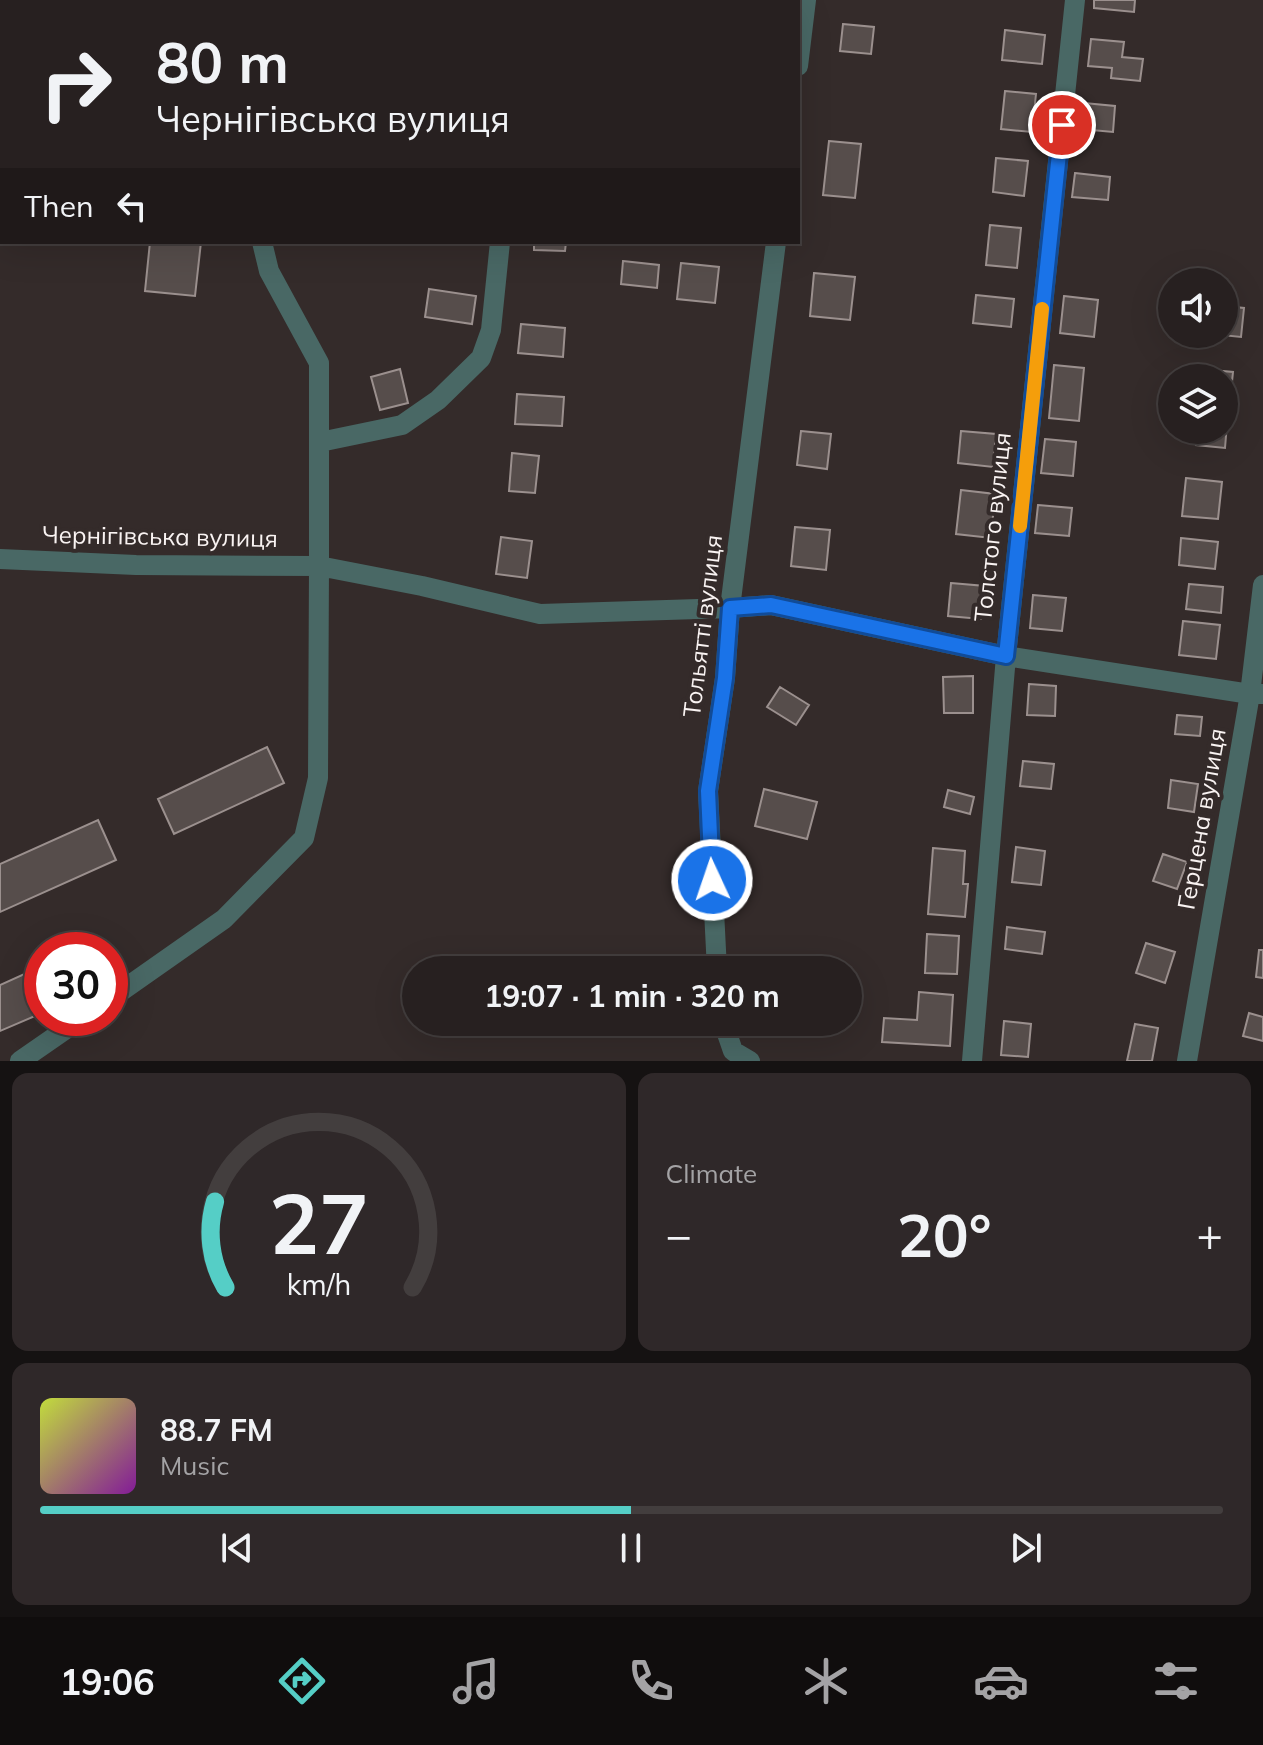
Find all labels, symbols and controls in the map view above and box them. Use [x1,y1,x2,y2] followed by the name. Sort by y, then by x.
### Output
[156,27,289,97] text: 80 m
[24,32,128,136] icon: right
[1028,91,1096,159] pin
[156,96,510,141] text: Чернігівська вулиця
[1040,103,1084,147] icon: arrive
[110,184,154,228] icon: left
[24,187,94,225] text: Then
[1158,268,1238,444] map controls
[1158,268,1238,348] button: sound
[1158,364,1238,444] button: layers
[967,431,1017,623] street label: Толстого вулиця
[42,519,278,553] street label: Чернігівська вулиця
[676,533,728,719] street label: Тольятті вулиця
[1170,726,1232,912] street label: Герцена вулиця
[670,838,754,922] position arrow
[24,932,128,1036] speed limit sign: 30
[484,977,780,1015] text: 19:07 · 1 min · 320 m
[666,1157,757,1190] text: Climate
[269,1170,369,1275] text: 27
[897,1197,992,1272] text: 20°
[666,1207,692,1262] text: −
[1197,1207,1223,1262] text: +
[286,1266,351,1302] text: km/h
[160,1411,273,1449] text: 88.7 FM
[160,1449,229,1482] text: Music
[215,1526,259,1570] icon: previous
[609,1526,653,1570] icon: pause
[1004,1526,1048,1570] icon: next
[274,1653,330,1709] icon: directions
[448,1653,504,1709] icon: music
[623,1653,679,1709] icon: phone
[798,1653,854,1709] icon: climate
[973,1653,1029,1709] icon: car
[1148,1653,1204,1709] icon: filters
[59,1659,155,1704] text: 19:06

